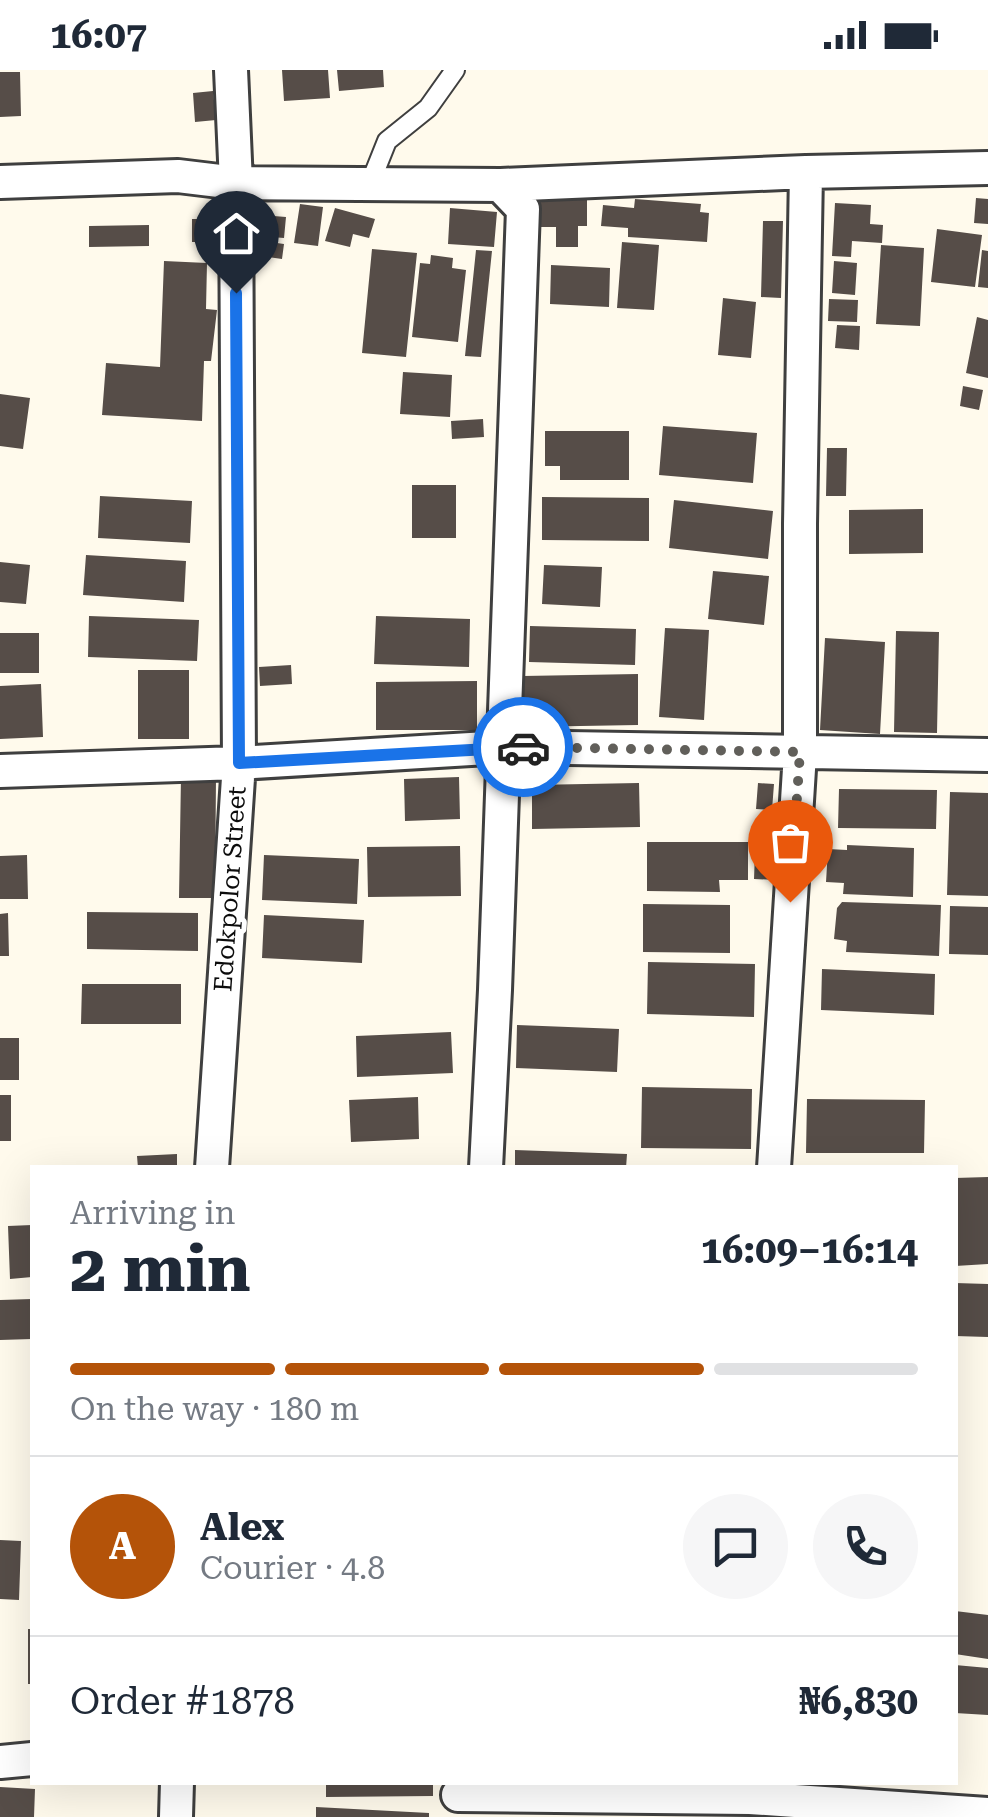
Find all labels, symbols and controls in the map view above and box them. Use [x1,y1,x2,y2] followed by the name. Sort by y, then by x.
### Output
[50,13,147,57] text: 16:07
[194,191,279,294] pin
[209,206,264,261] icon: home
[473,697,573,797] courier
[496,720,551,775] icon: car
[208,785,252,993] street label: Edokpolor Street
[748,800,833,903] pin
[763,815,818,870] icon: bag
[70,1194,235,1232] text: Arriving in
[701,1228,918,1272] text: 16:09–16:14
[70,1231,251,1307] text: 2 min
[70,1390,359,1428] text: On the way · 180 m
[683,1494,788,1599] button: chat
[813,1494,918,1599] button: phone
[200,1505,284,1549] text: Alex
[109,1524,136,1568] text: A
[200,1549,385,1587] text: Courier · 4.8
[70,1679,295,1723] text: Order #1878
[799,1679,918,1723] text: ₦6,830

